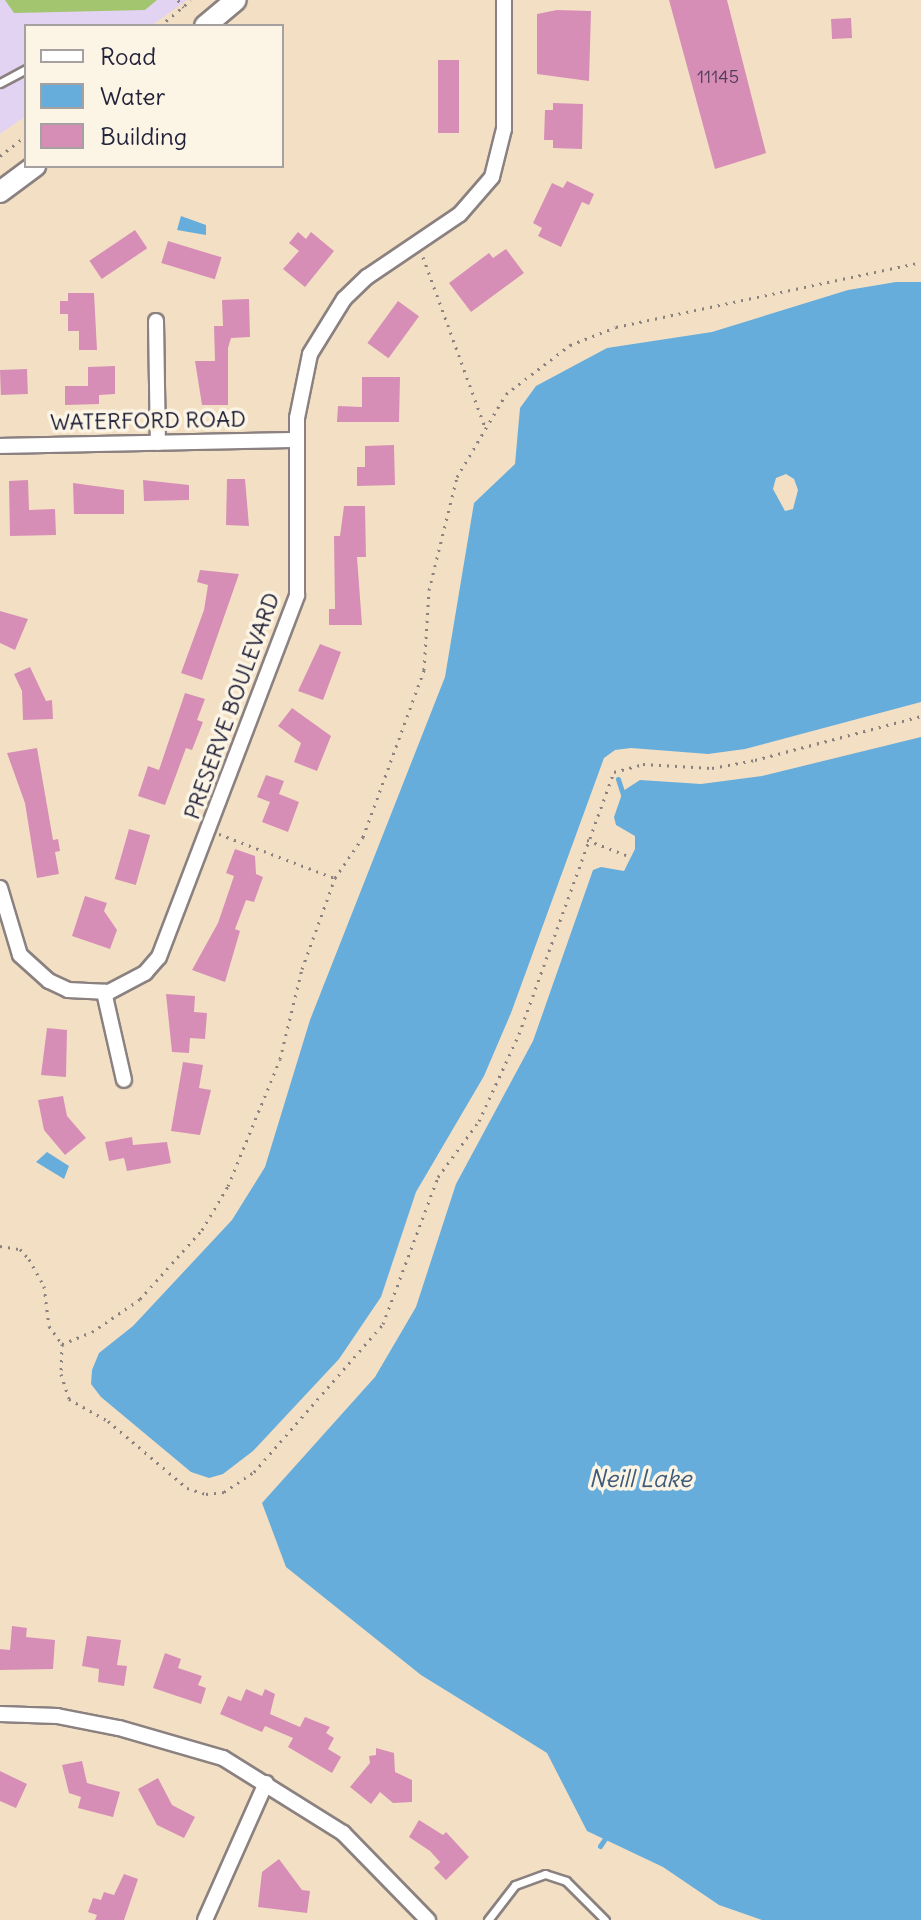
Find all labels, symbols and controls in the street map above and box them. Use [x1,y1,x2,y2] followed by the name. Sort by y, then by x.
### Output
[24,24,284,168] legend
[100,41,156,71] text: Road
[697,66,739,88] house number: 11145
[100,81,165,111] text: Water
[100,121,187,151] text: Building
[50,406,246,436] street label: WATERFORD ROAD
[179,589,285,823] street label: PRESERVE BOULEVARD
[589,1465,691,1493] water label: Neill Lake

